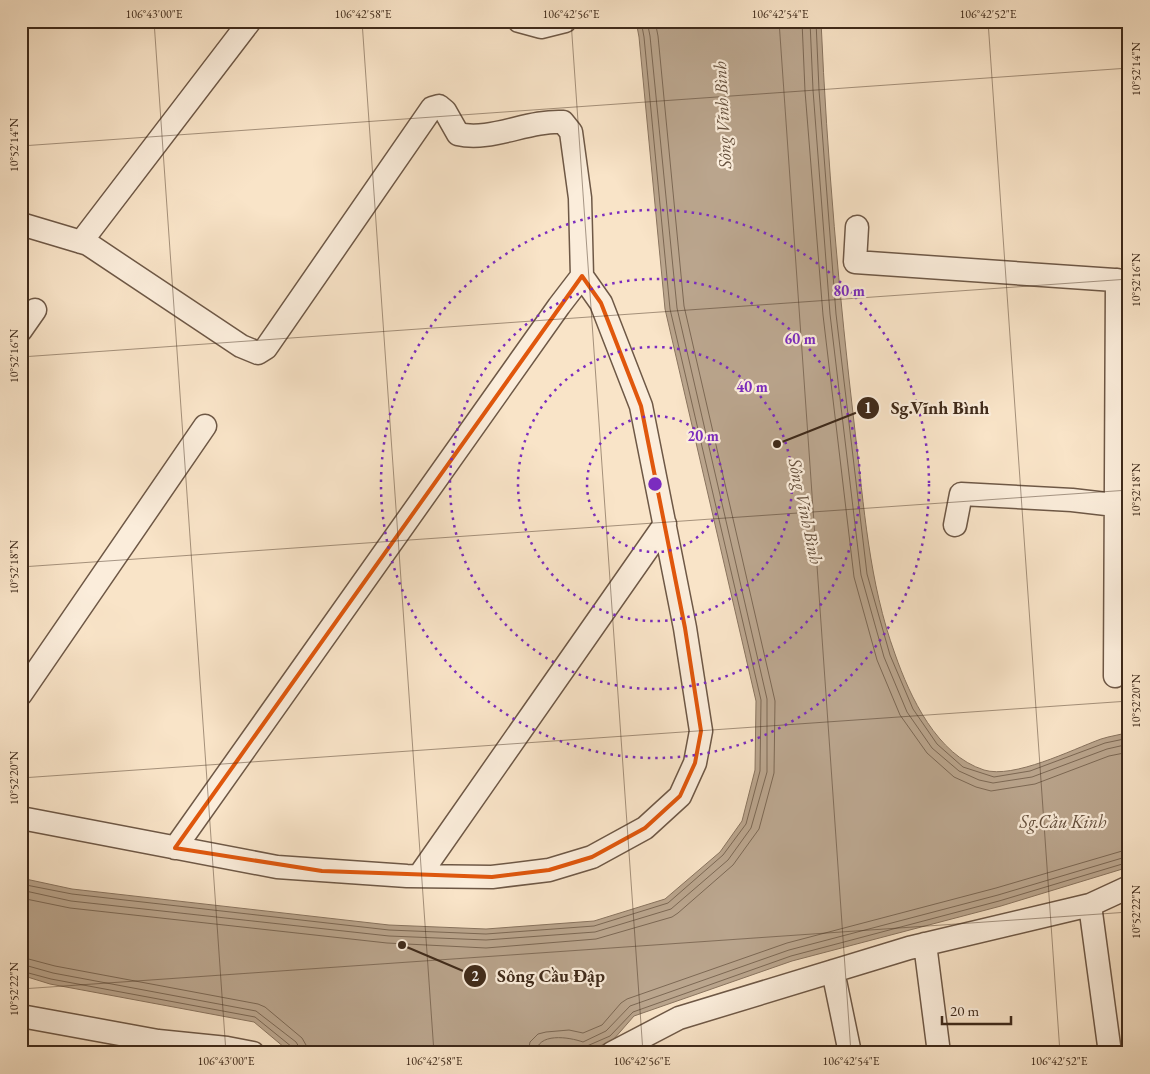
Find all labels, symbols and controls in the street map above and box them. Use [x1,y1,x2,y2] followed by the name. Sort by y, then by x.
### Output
[126,6,183,22] text: 106°43'00"E
[335,6,392,22] text: 106°42'58"E
[543,6,600,22] text: 106°42'56"E
[752,6,809,22] text: 106°42'54"E
[960,6,1017,22] text: 106°42'52"E
[1128,42,1144,96] text: 10°52'14"N
[708,60,737,170] water label: Sông Vĩnh Bình
[6,118,22,172] text: 10°52'14"N
[1128,253,1144,307] text: 10°52'16"N
[833,281,865,300] text: 80 m
[6,329,22,383] text: 10°52'16"N
[784,329,816,348] text: 60 m
[736,377,768,396] text: 40 m
[855,391,999,424] callout: Sg.Vĩnh Bình
[891,396,989,419] text: Sg.Vĩnh Bình
[864,398,872,417] text: 1
[687,426,719,445] text: 20 m
[782,455,828,566] water label: Sông Vĩnh Bình
[1128,463,1144,517] text: 10°52'18"N
[646,475,664,493] centre of rings
[6,540,22,594] text: 10°52'18"N
[1128,674,1144,728] text: 10°52'20"N
[6,751,22,805] text: 10°52'20"N
[1019,810,1107,834] water label: Sg.Cầu Kinh
[1128,885,1144,939] text: 10°52'22"N
[462,959,615,992] callout: Sông Cầu Đập
[6,962,22,1016] text: 10°52'22"N
[497,964,605,987] text: Sông Cầu Đập
[471,966,479,985] text: 2
[942,994,1011,1026] scale bar
[950,1001,979,1020] text: 20 m
[198,1053,255,1069] text: 106°43'00"E
[406,1053,463,1069] text: 106°42'58"E
[614,1053,671,1069] text: 106°42'56"E
[823,1053,880,1069] text: 106°42'54"E
[1031,1053,1088,1069] text: 106°42'52"E

